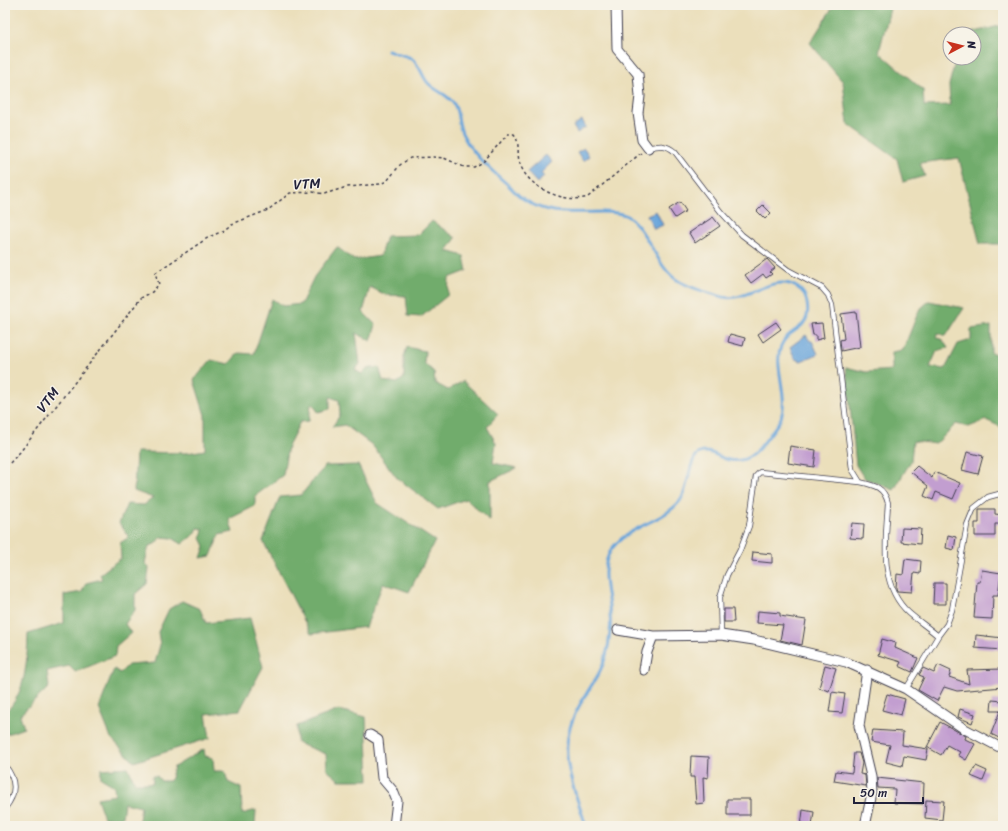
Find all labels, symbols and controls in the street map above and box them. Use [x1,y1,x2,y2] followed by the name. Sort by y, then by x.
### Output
[942,26,982,66] north arrow
[961,39,981,50] text: N
[293,171,322,197] street label: VTM
[30,381,67,418] street label: VTM
[854,779,923,805] scale bar
[860,782,887,804] text: 50 m

